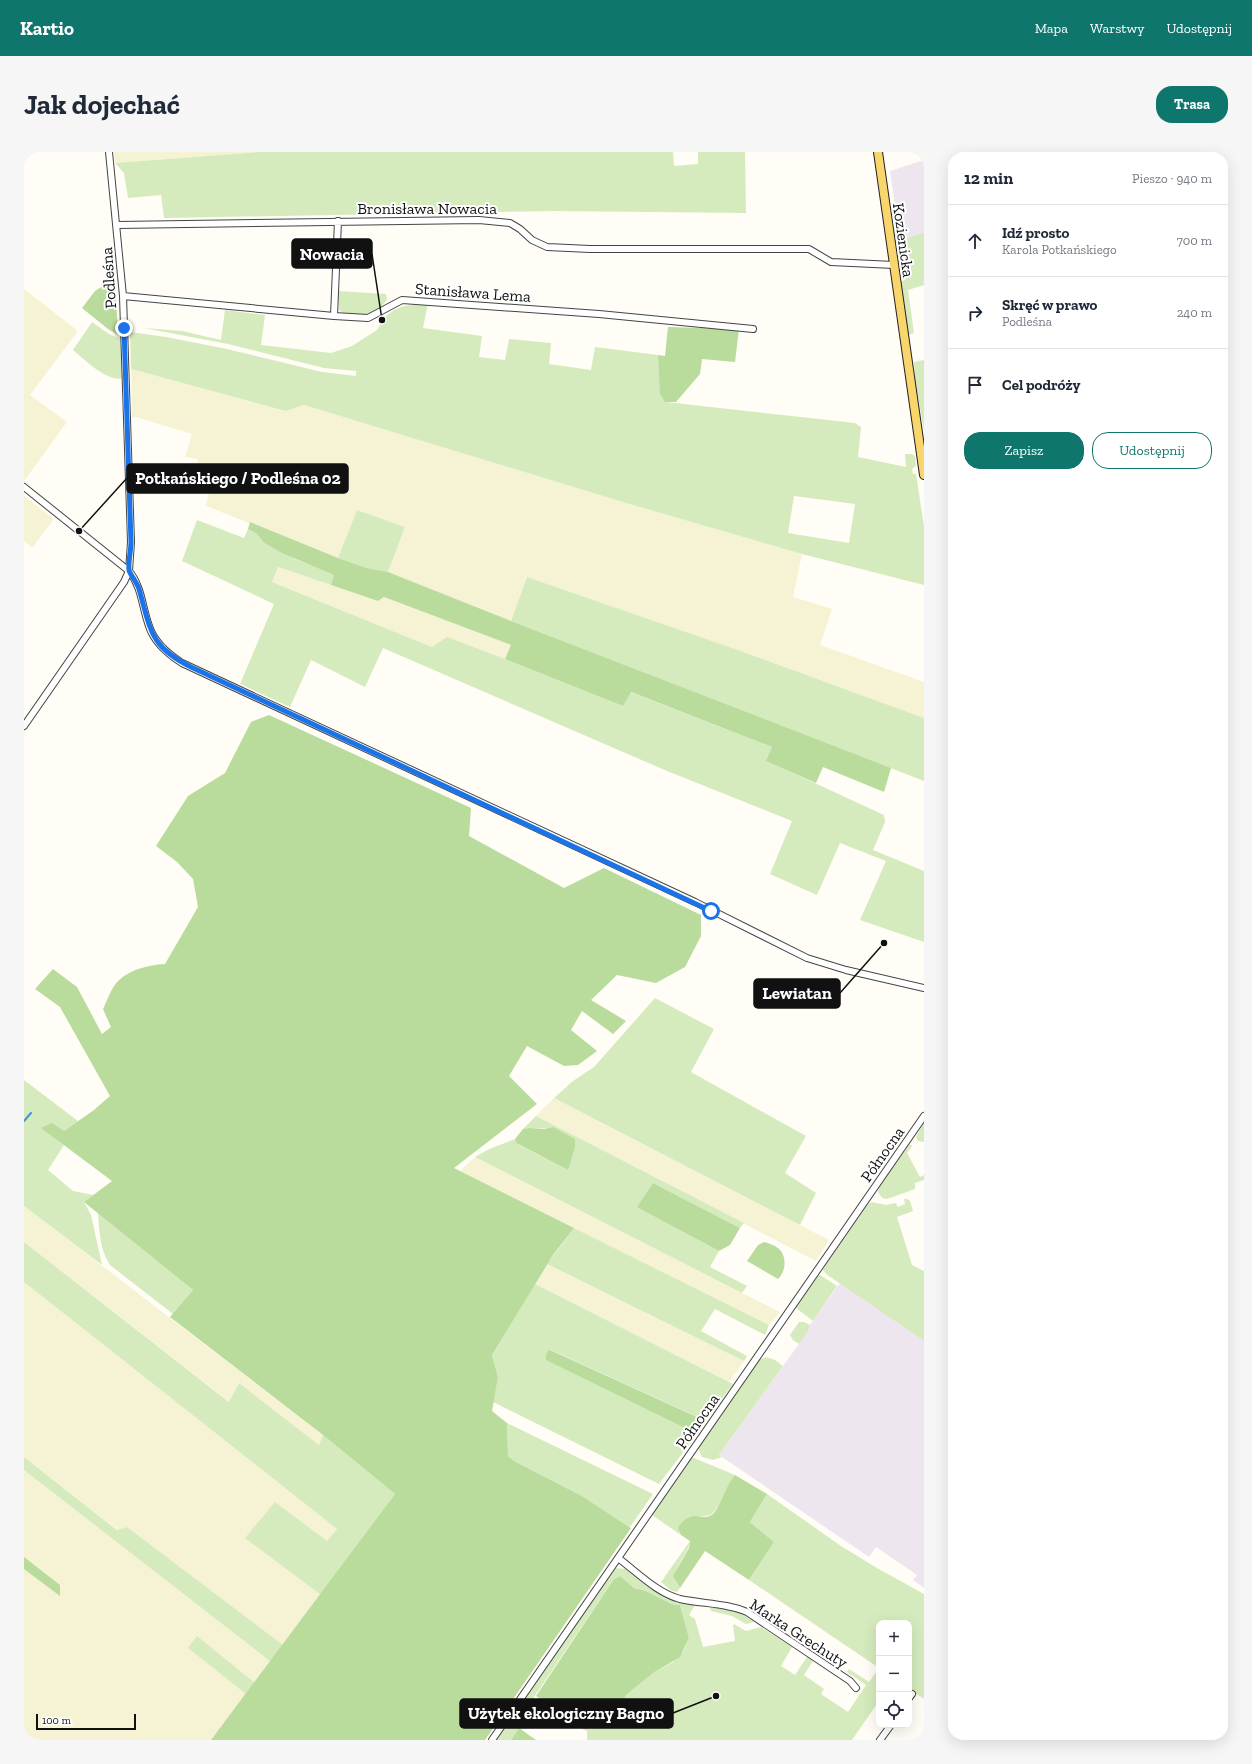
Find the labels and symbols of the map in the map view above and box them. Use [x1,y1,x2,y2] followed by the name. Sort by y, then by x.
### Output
[357,199,497,218] street label: Bronisława Nowacia
[889,202,918,279] street label: Kozienicka
[292,239,372,268] callout: Nowacia
[300,244,365,264] text: Nowacia
[97,246,120,309] street label: Podleśna
[414,279,532,306] street label: Stanisława Lema
[115,319,133,337] route end
[127,464,348,493] callout: Potkańskiego / Podleśna 02
[135,468,341,488] text: Potkańskiego / Podleśna 02
[702,902,720,920] route start
[754,979,840,1008] callout: Lewiatan
[762,983,832,1003] text: Lewiatan
[857,1123,908,1186] street label: Północna
[672,1390,723,1453] street label: Północna
[746,1595,852,1673] street label: Marka Grechuty
[460,1699,673,1728] callout: Użytek ekologiczny Bagno
[468,1703,664,1723] text: Użytek ekologiczny Bagno
[36,1712,136,1731] scale bar

